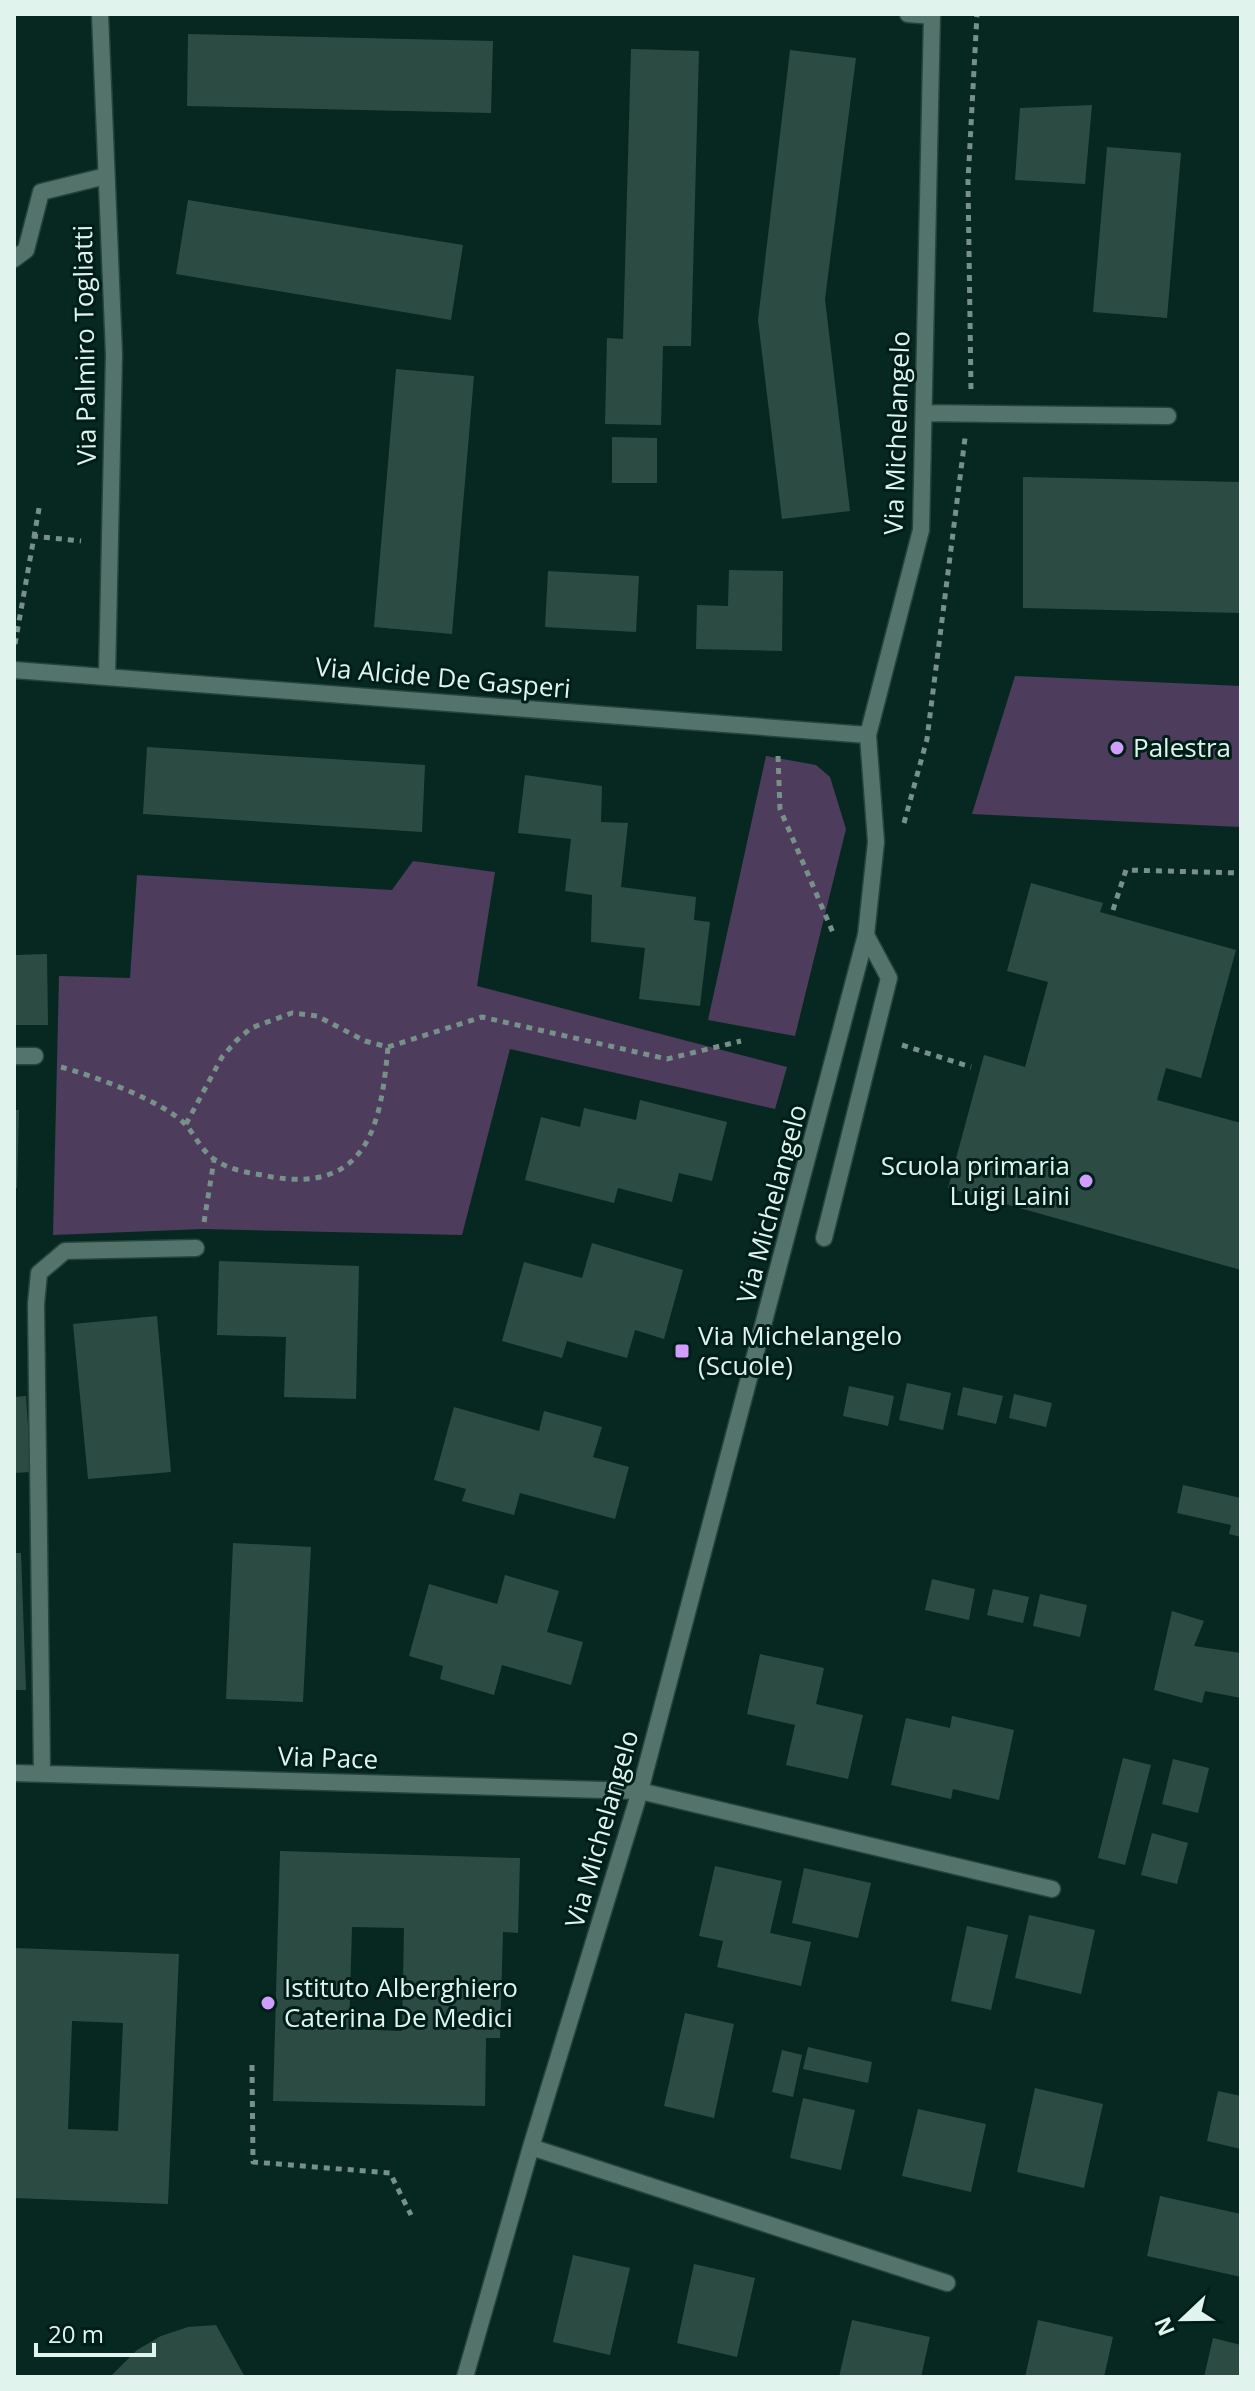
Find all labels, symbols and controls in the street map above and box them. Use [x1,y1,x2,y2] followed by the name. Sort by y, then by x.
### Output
[64,225,104,465] street label: Via Palmiro Togliatti
[874,330,918,536] street label: Via Michelangelo
[314,648,572,706] street label: Via Alcide De Gasperi
[1133,729,1231,765] place label: Palestra
[1108,739,1126,757] marker: Palestra
[727,1101,815,1307] street label: Via Michelangelo
[881,1147,1070,1213] place label: Scuola primaria Luigi Laini
[1077,1172,1095,1190] marker: Scuola primaria Luigi Laini
[698,1317,902,1383] place label: Via Michelangelo (Scuole)
[673,1342,691,1360] marker: Via Michelangelo (Scuole)
[556,1726,646,1932] street label: Via Michelangelo
[277,1737,379,1777] street label: Via Pace
[284,1969,518,2035] place label: Istituto Alberghiero Caterina De Medici
[259,1994,277,2012] marker: Istituto Alberghiero Caterina De Medici
[1143,2279,1223,2359] north arrow
[36,2307,154,2357] scale bar
[1146,2313,1181,2341] text: N
[48,2317,104,2350] text: 20 m

